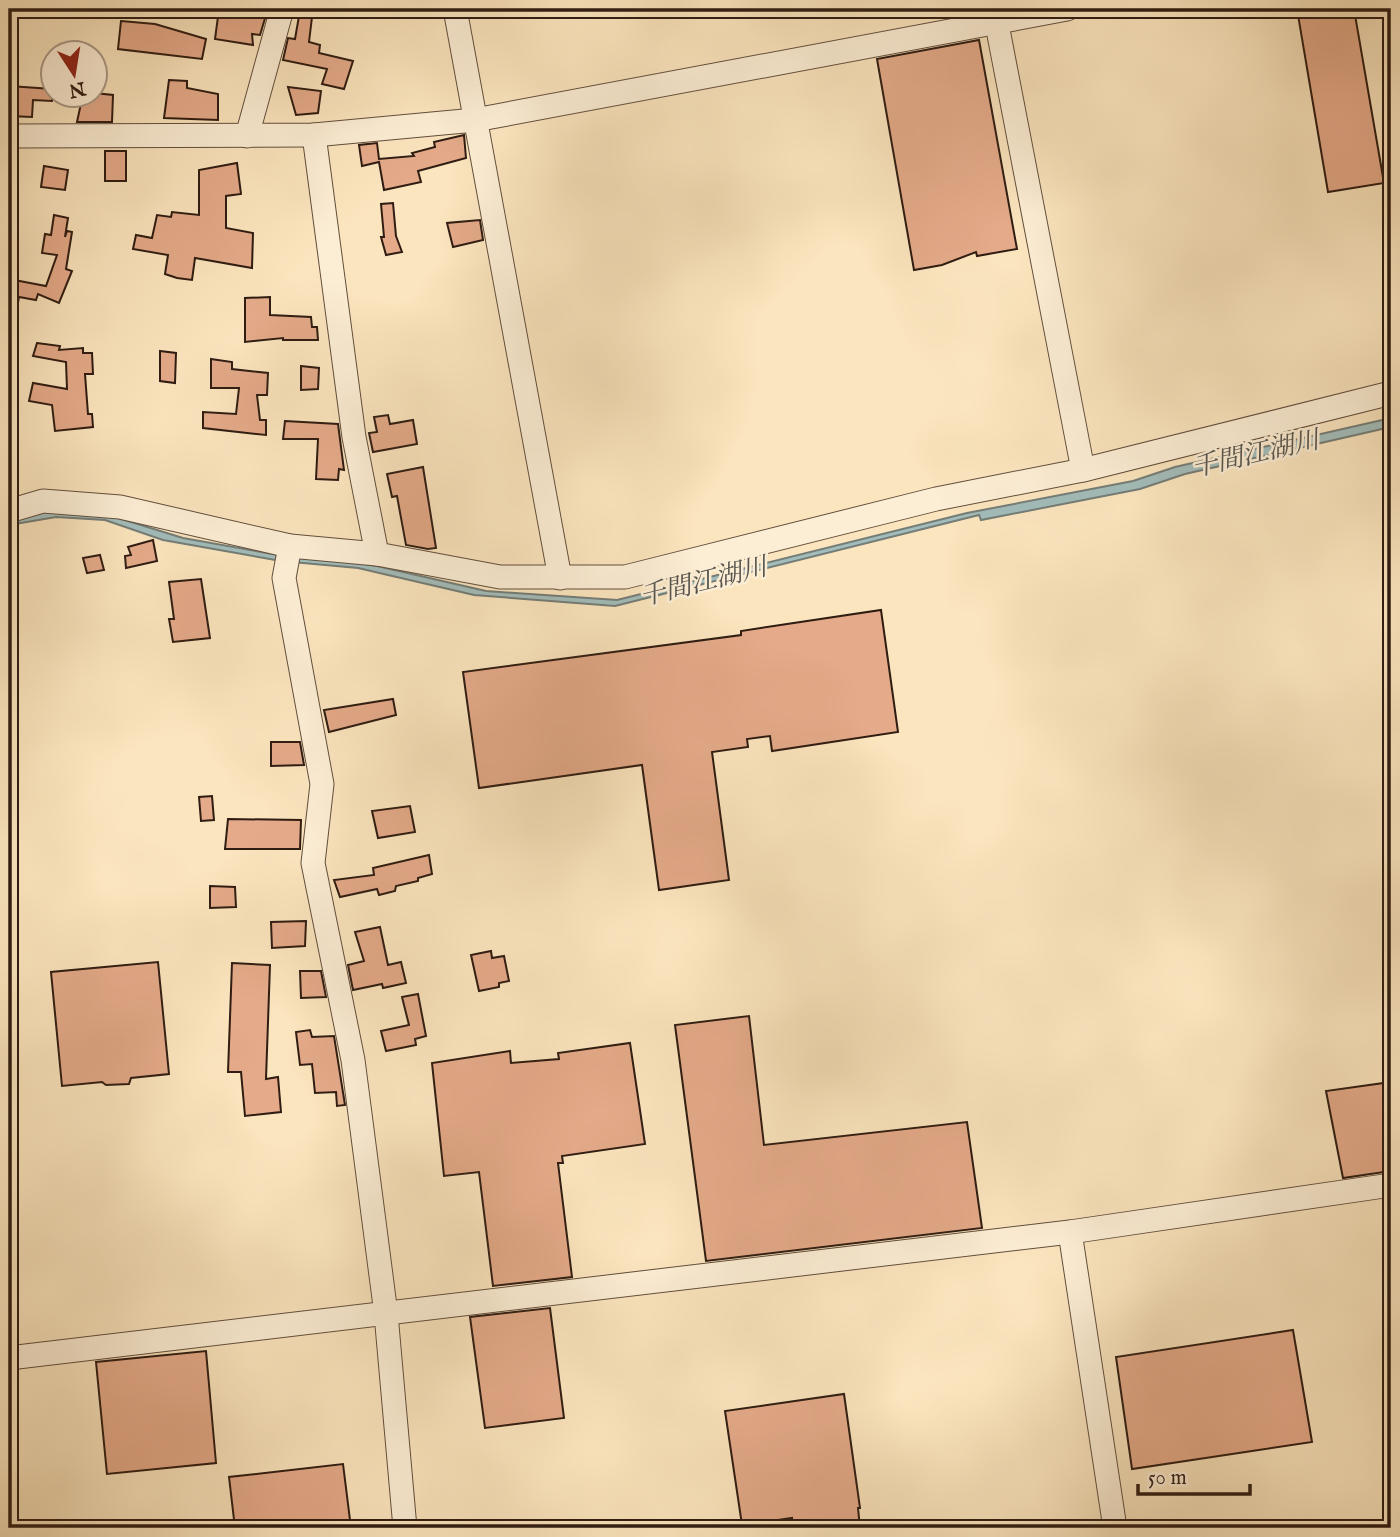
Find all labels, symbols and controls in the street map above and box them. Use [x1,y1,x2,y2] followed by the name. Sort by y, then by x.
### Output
[38,38,108,108] north arrow
[66,75,89,102] text: N
[1188,423,1325,485] water label: 千間江湖川
[636,550,773,614] water label: 千間江湖川
[1138,1453,1250,1497] scale bar
[1148,1465,1187,1492] text: 50 m

